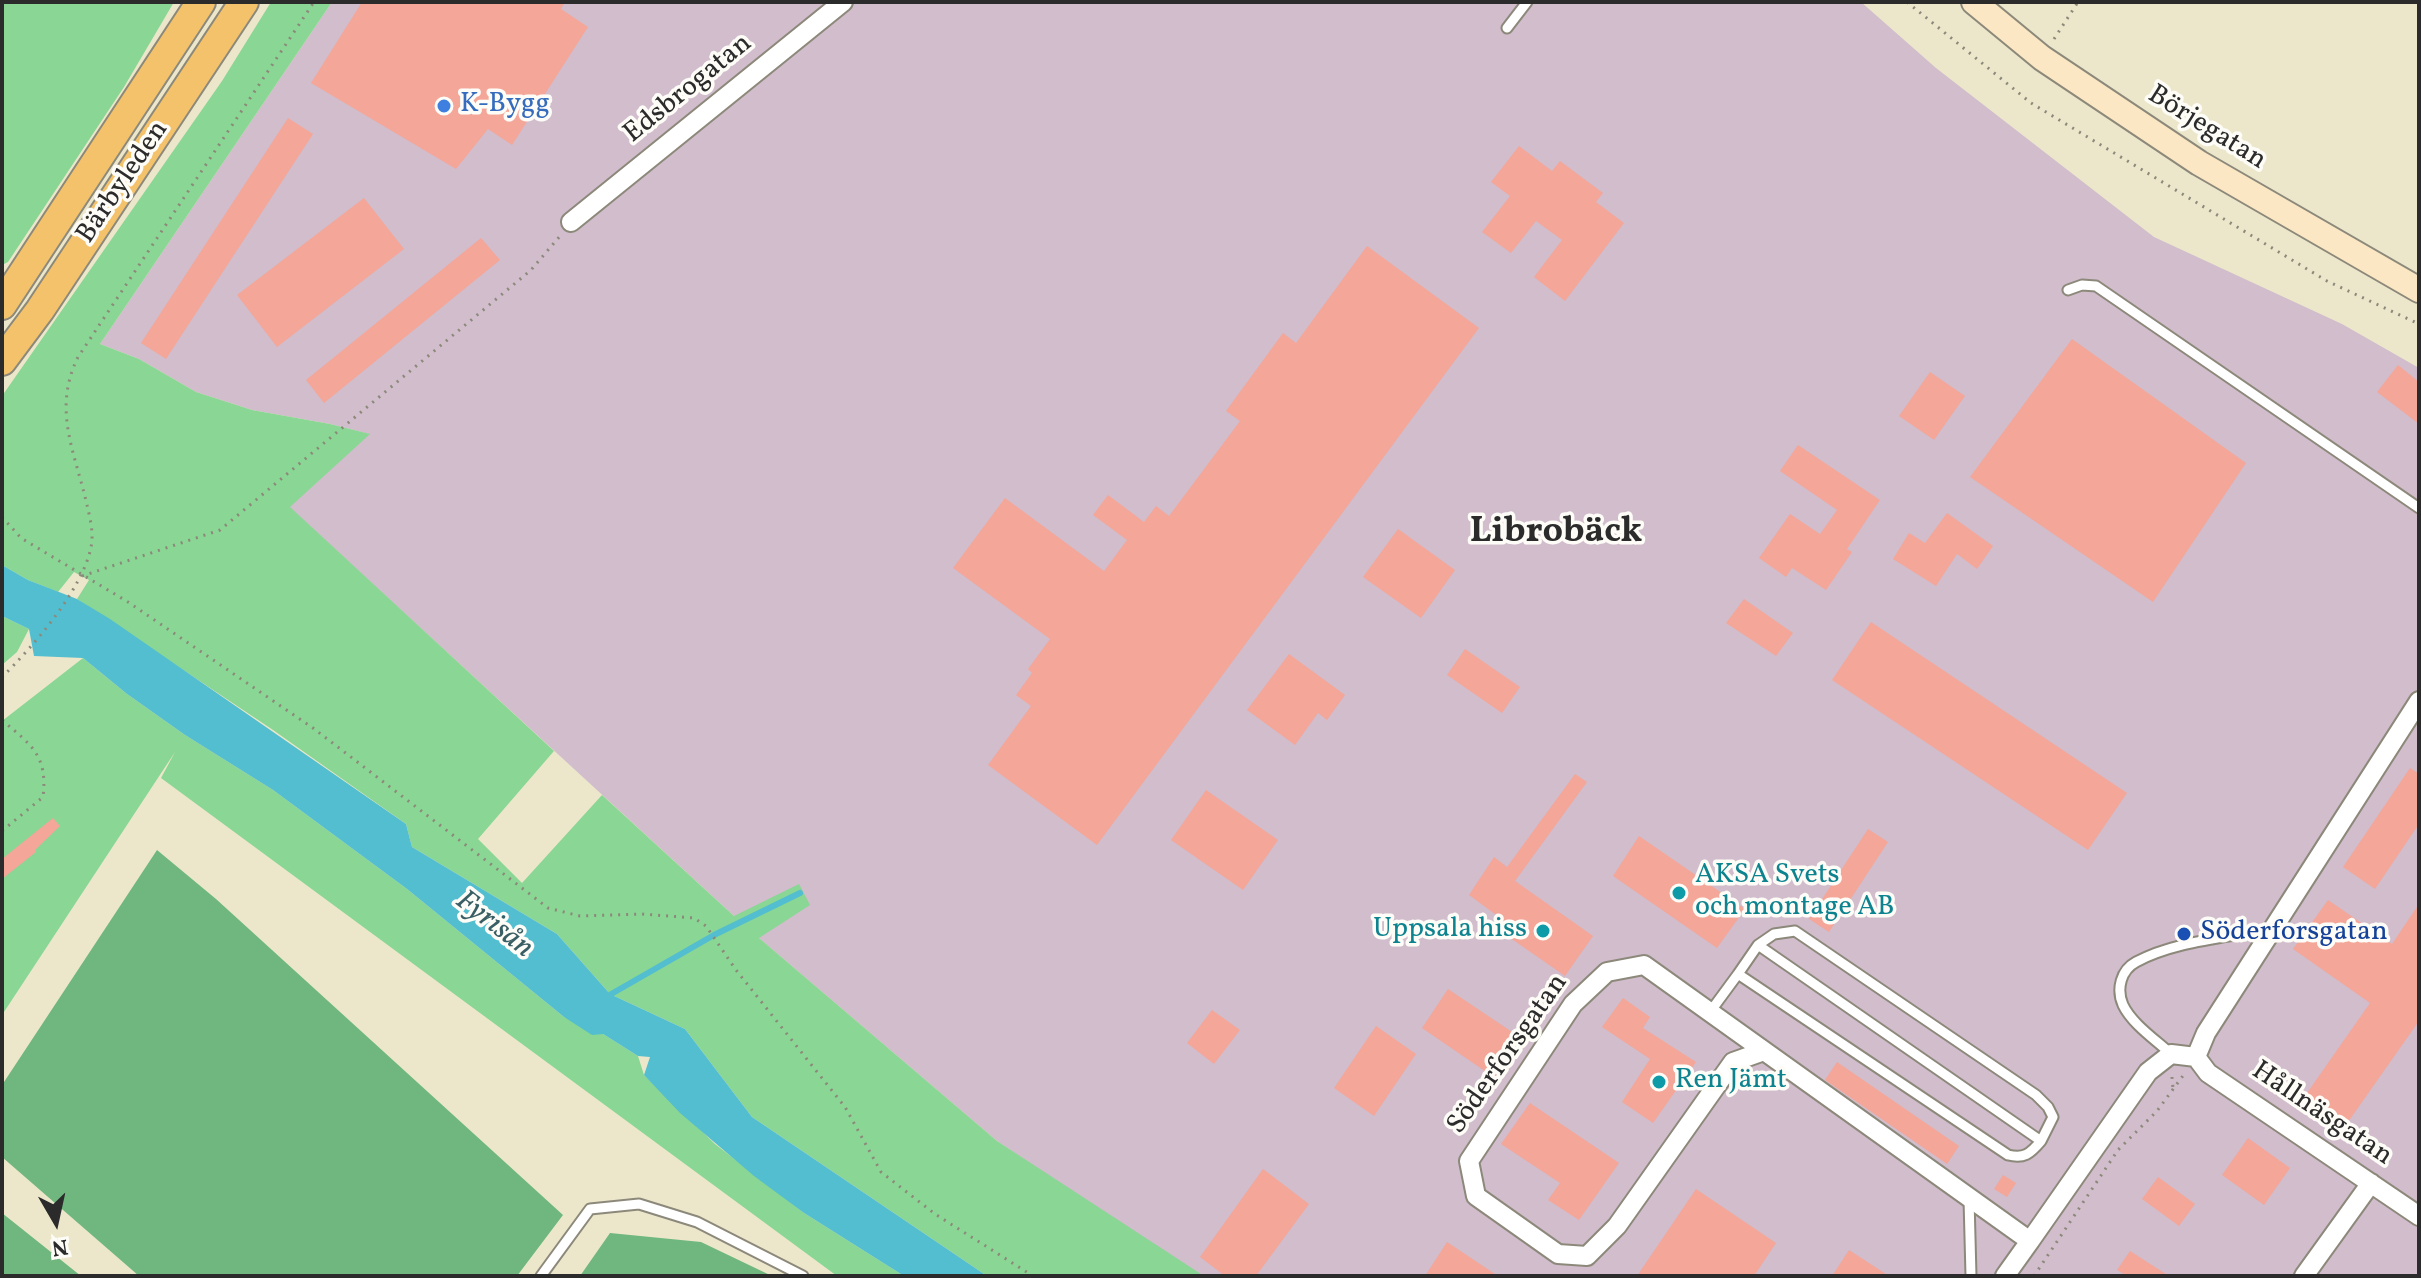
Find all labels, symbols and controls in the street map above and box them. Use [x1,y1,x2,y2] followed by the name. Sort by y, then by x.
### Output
[618,28,760,152] street label: Edsbrogatan
[2140,79,2272,179] street label: Börjegatan
[460,89,550,123] place label: K-Bygg
[435,97,453,115] marker: K-Bygg
[71,115,177,251] street label: Bärbyleden
[1470,512,1642,556] district label: Librobäck
[1695,860,1894,926] place label: AKSA Svets och montage AB
[447,884,539,968] water label: Fyrisån
[1670,884,1688,902] marker: AKSA Svets och montage AB
[1373,914,1527,948] place label: Uppsala hiss
[2200,917,2388,951] place label: Söderforsgatan
[1534,922,1552,940] marker: Uppsala hiss
[2175,925,2193,943] marker: Söderforsgatan
[1441,969,1577,1141] street label: Söderforsgatan
[2244,1056,2398,1174] street label: Hållnäsgatan
[1675,1065,1787,1099] place label: Ren Jämt
[1650,1073,1668,1091] marker: Ren Jämt
[16,1182,96,1262] north arrow
[50,1230,70,1263] text: N

